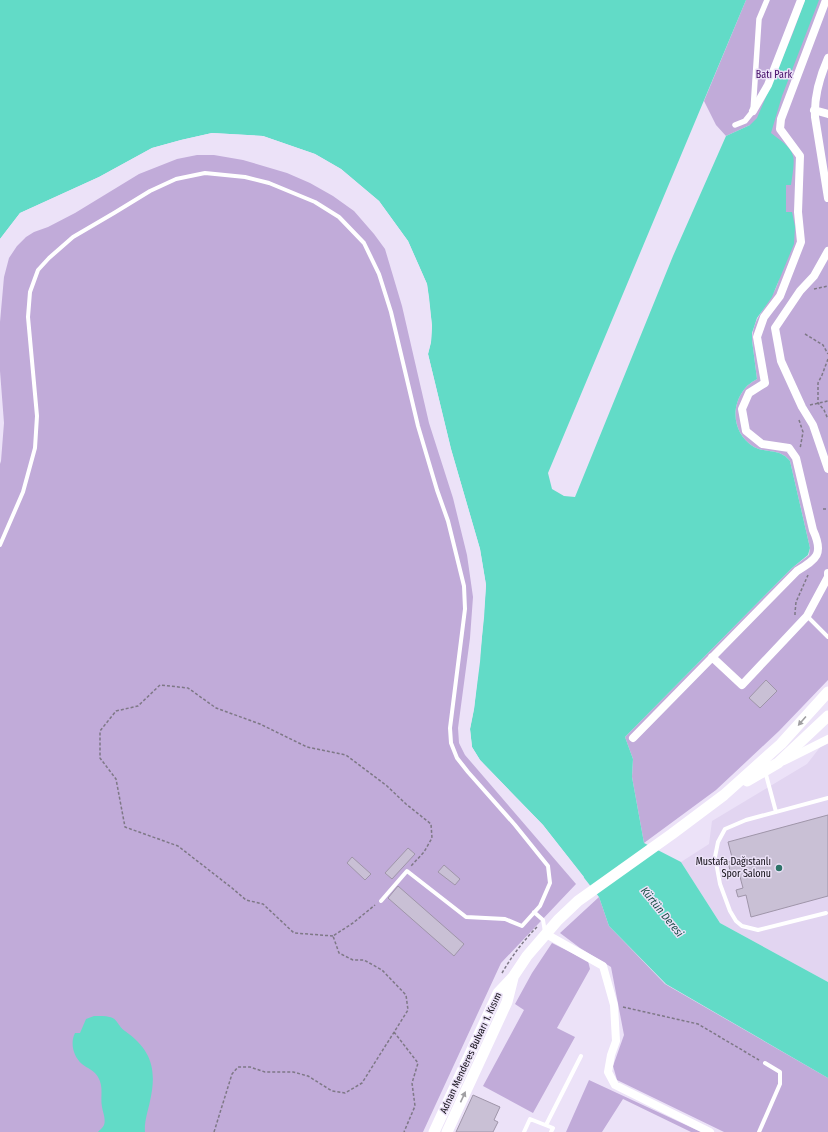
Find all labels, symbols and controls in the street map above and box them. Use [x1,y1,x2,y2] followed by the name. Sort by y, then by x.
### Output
[756,69,792,81] park label: Batı Park
[797,716,807,726] one-way arrow
[696,856,771,880] place label: Mustafa Dağıstanlı Spor Salonu
[774,863,784,873] marker: Mustafa Dağıstanlı Spor Salonu
[638,884,686,940] water label: Kürtün Deresi
[438,991,504,1115] street label: Adnan Menderes Bulvarı 1. Kısım
[461,1090,467,1102] one-way arrow

